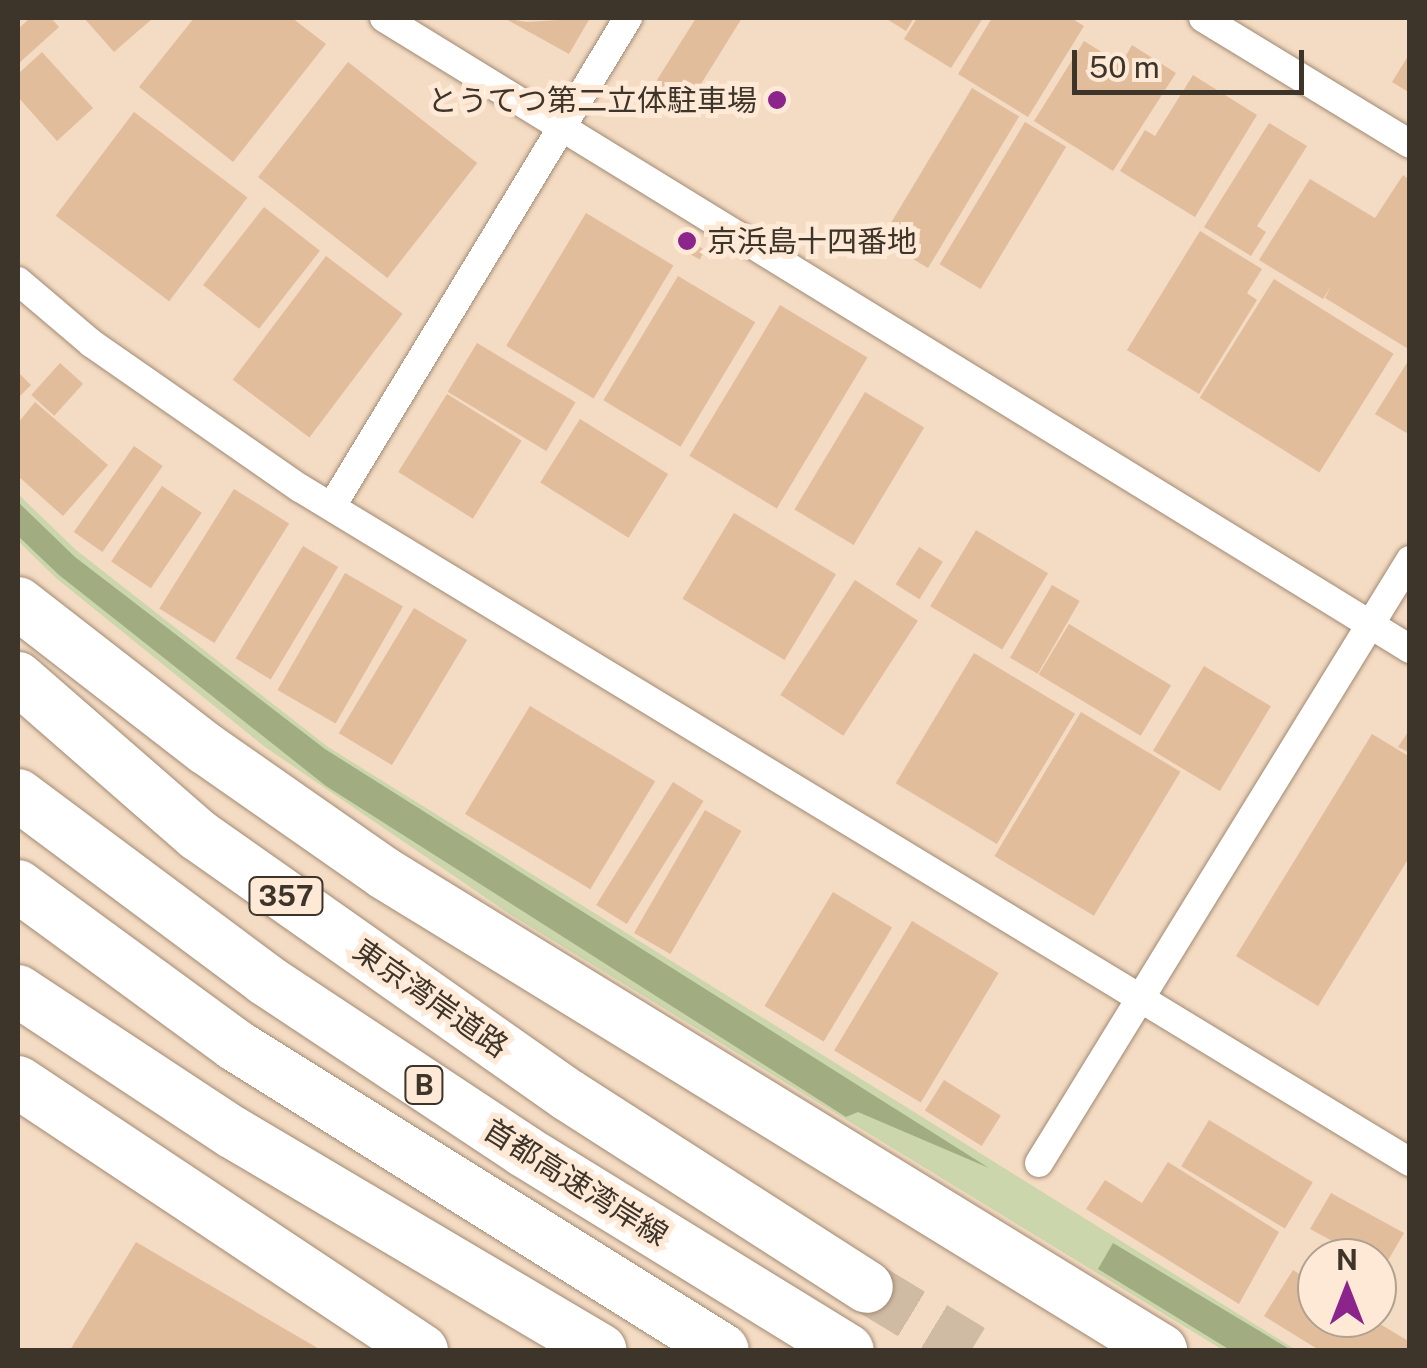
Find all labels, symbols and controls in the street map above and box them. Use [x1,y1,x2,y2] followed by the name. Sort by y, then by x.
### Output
[1077,30,1310,92] scale bar
[1089,49,1160,85] text: 50 m
[427,82,757,118] place label: とうてつ第二立体駐車場
[766,89,788,111] marker: とうてつ第二立体駐車場
[707,223,917,259] place label: 京浜島十四番地
[676,230,698,252] marker: 京浜島十四番地
[246,873,326,919] road number: 357
[347,932,515,1064] street label: 東京湾岸道路
[404,1062,444,1108] road number: B
[477,1111,675,1253] street label: 首都高速湾岸線
[1297,1238,1397,1338] north arrow
[1336,1243,1358,1276] text: N

